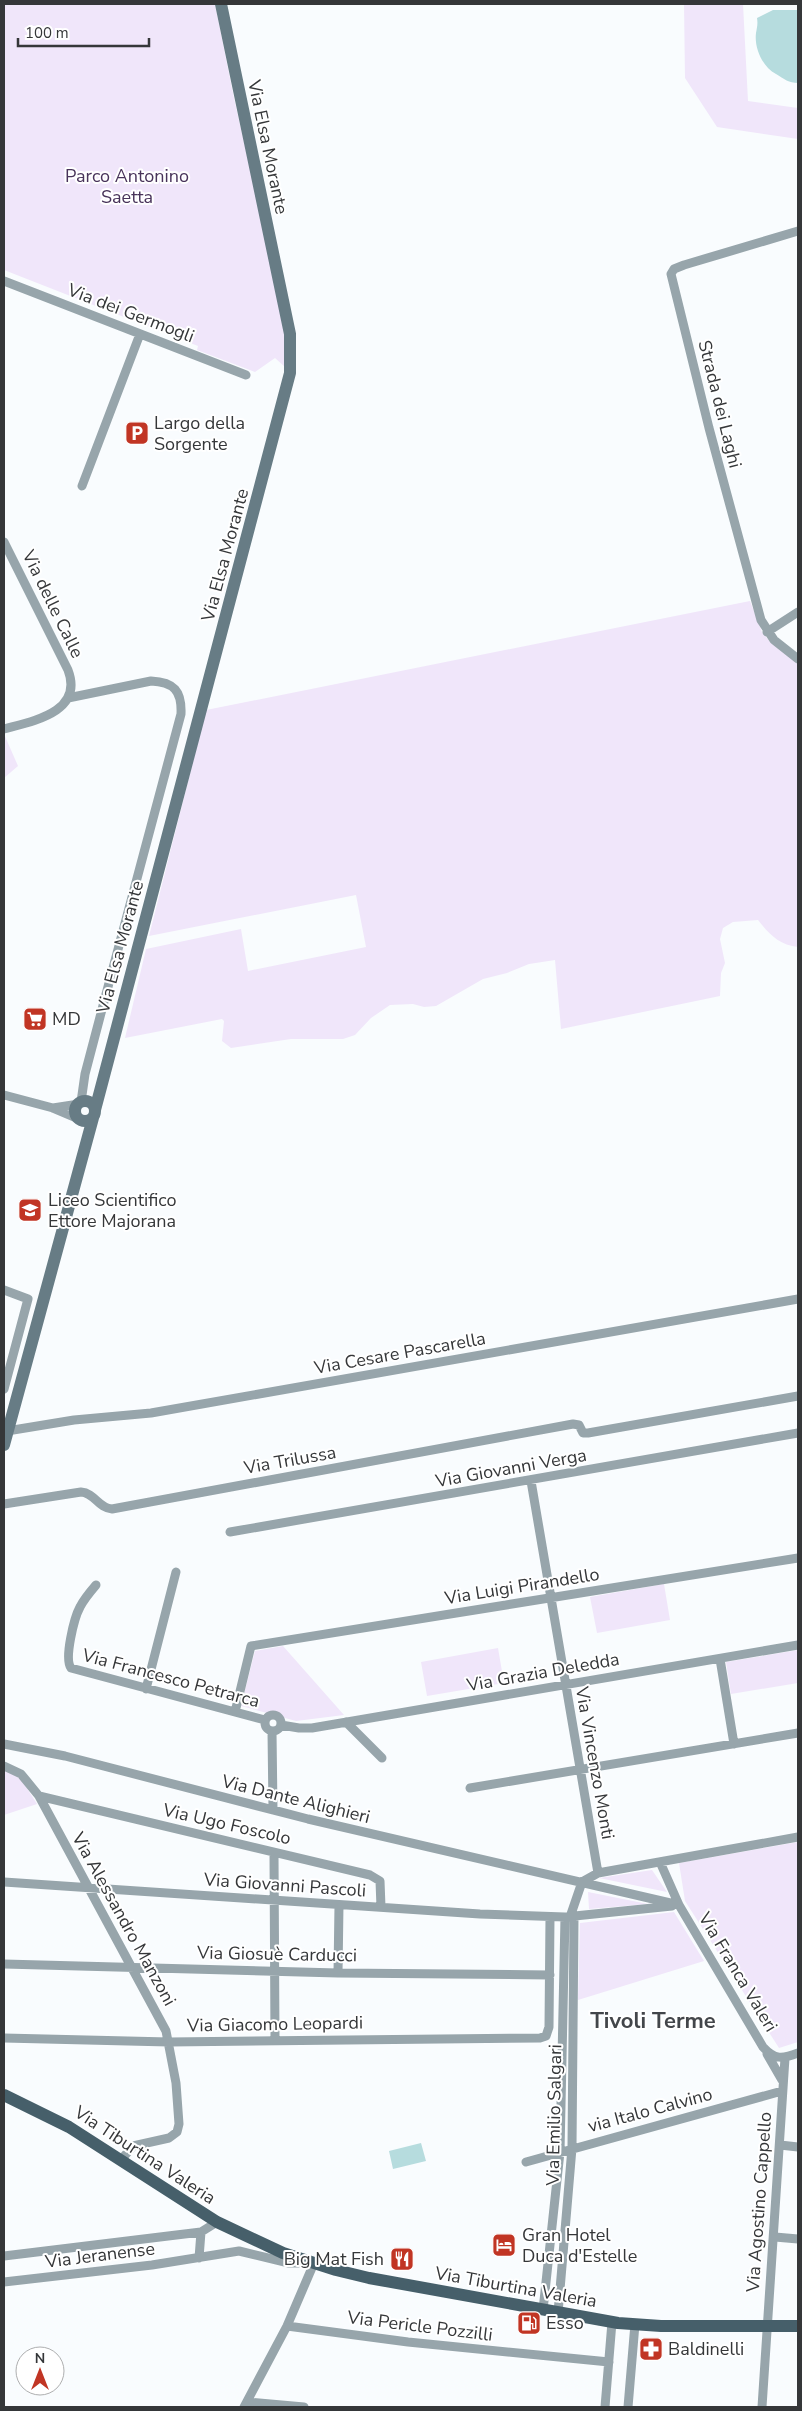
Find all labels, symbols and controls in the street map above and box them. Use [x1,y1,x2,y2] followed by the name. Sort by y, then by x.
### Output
[18,15,149,47] scale bar
[25,23,69,43] text: 100 m
[242,77,294,216] street label: Via Elsa Morante
[65,164,189,209] park label: Parco Antonino Saetta
[63,277,198,348] street label: Via dei Germogli
[693,338,747,470] street label: Strada dei Laghi
[154,411,245,456] place label: Largo della Sorgente
[124,420,150,446] parking icon: Largo della Sorgente
[195,486,254,625] street label: Via Elsa Morante
[16,545,89,662] street label: Via delle Calle
[90,878,149,1017] street label: Via Elsa Morante
[22,1006,48,1032] supermarket icon: MD
[52,1007,81,1031] place label: MD
[48,1188,176,1233] place label: Liceo Scientifico Ettore Majorana
[17,1197,43,1223] school or university icon: Liceo Scientifico Ettore Majorana
[311,1326,488,1380] street label: Via Cesare Pascarella
[241,1440,338,1480] street label: Via Trilussa
[433,1443,588,1493] street label: Via Giovanni Verga
[442,1562,601,1610] street label: Via Luigi Pirandello
[79,1643,262,1713] street label: Via Francesco Petrarca
[464,1647,621,1697] street label: Via Grazia Deledda
[570,1684,620,1841] street label: Via Vincenzo Monti
[218,1769,373,1829] street label: Via Dante Alighieri
[160,1797,293,1850] street label: Via Ugo Foscolo
[66,1827,182,2010] street label: Via Alessandro Manzoni
[202,1867,367,1903] street label: Via Giovanni Pascoli
[692,1907,783,2036] street label: Via Franca Valeri
[196,1941,357,1967] street label: Via Giosuè Carducci
[590,2006,716,2036] district label: Tivoli Terme
[186,2010,363,2038] street label: Via Giacomo Leopardi
[541,2044,567,2187] street label: Via Emilio Salgari
[585,2082,715,2138] street label: via Italo Calvino
[69,2100,220,2210] street label: Via Tiburtina Valeria
[741,2111,777,2294] street label: Via Agostino Cappello
[522,2223,637,2268] place label: Gran Hotel Duca d'Estelle
[491,2232,517,2258] hotel icon: Gran Hotel Duca d'Estelle
[43,2236,156,2274] street label: Via Jeranense
[389,2246,415,2272] restaurant icon: Big Mat Fish
[284,2247,384,2271] place label: Big Mat Fish
[432,2261,599,2313] street label: Via Tiburtina Valeria
[345,2305,494,2347] street label: Via Pericle Pozzilli
[516,2310,542,2336] fuel station icon: Esso
[546,2311,584,2335] place label: Esso
[638,2336,664,2362] pharmacy icon: Baldinelli
[668,2337,744,2361] place label: Baldinelli
[15,2346,65,2396] north arrow
[35,2349,45,2368] text: N

